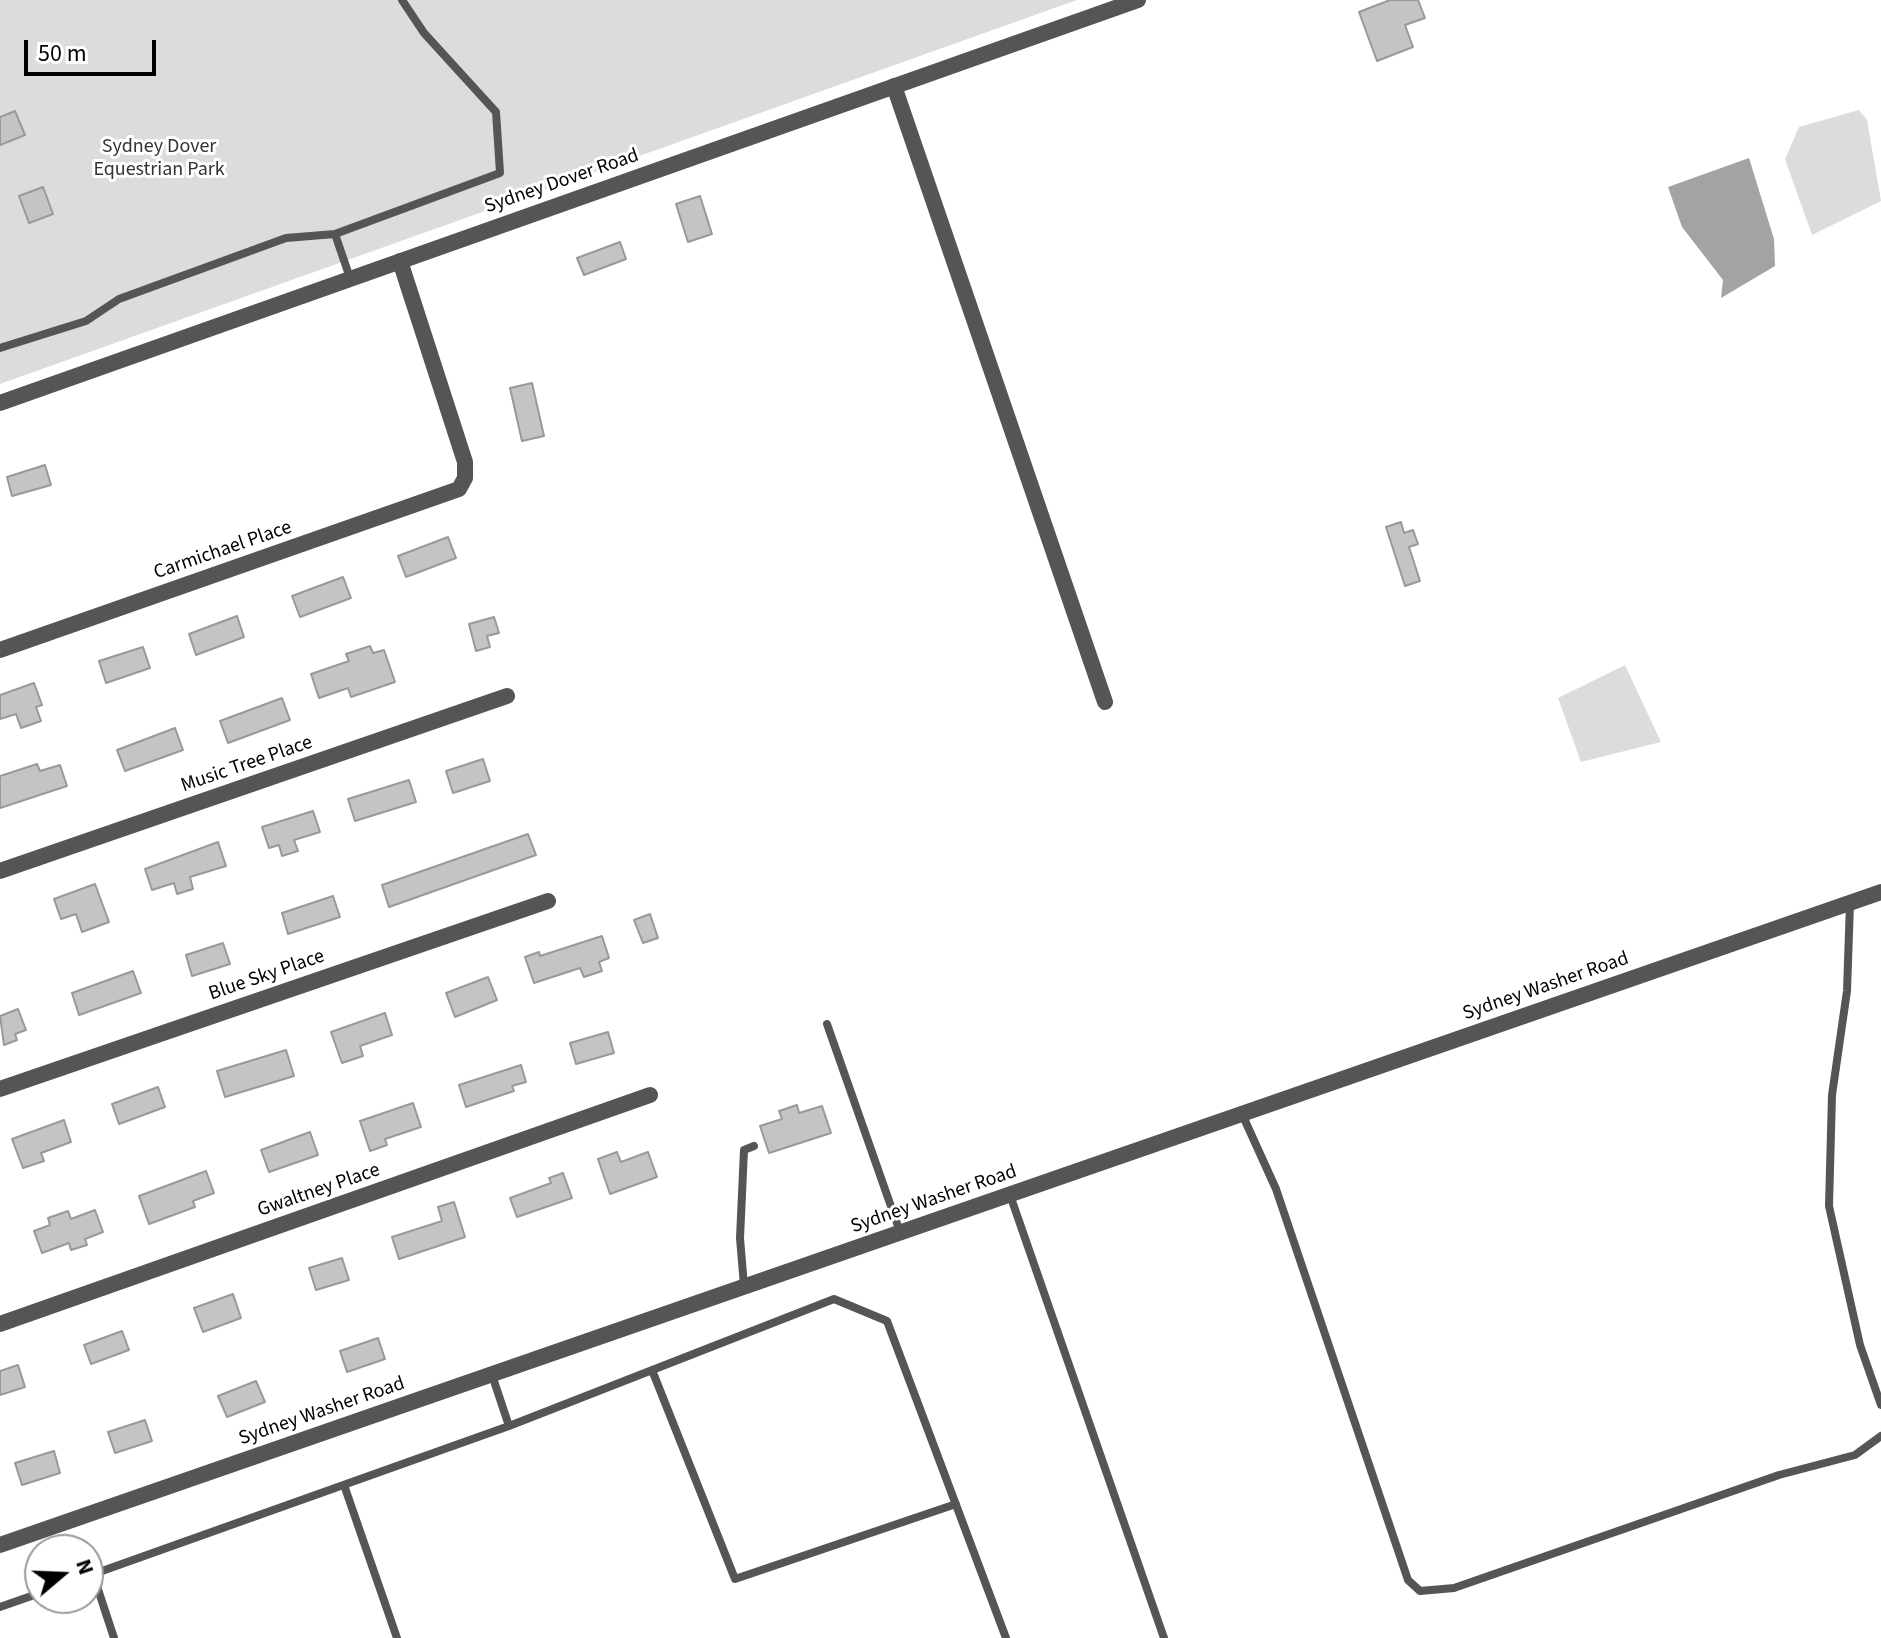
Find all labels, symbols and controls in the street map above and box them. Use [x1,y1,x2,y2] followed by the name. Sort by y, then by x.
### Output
[28,24,160,74] scale bar
[38,36,87,71] text: 50 m
[93,136,225,183] park label: Sydney Dover Equestrian Park
[482,144,642,220] street label: Sydney Dover Road
[151,516,295,586] street label: Carmichael Place
[178,731,316,799] street label: Music Tree Place
[206,945,328,1007] street label: Blue Sky Place
[1460,947,1632,1027] street label: Sydney Washer Road
[255,1159,383,1223] street label: Gwaltney Place
[848,1160,1020,1240] street label: Sydney Washer Road
[236,1372,408,1452] street label: Sydney Washer Road
[24,1534,104,1614] north arrow
[67,1555,102,1579] text: N

